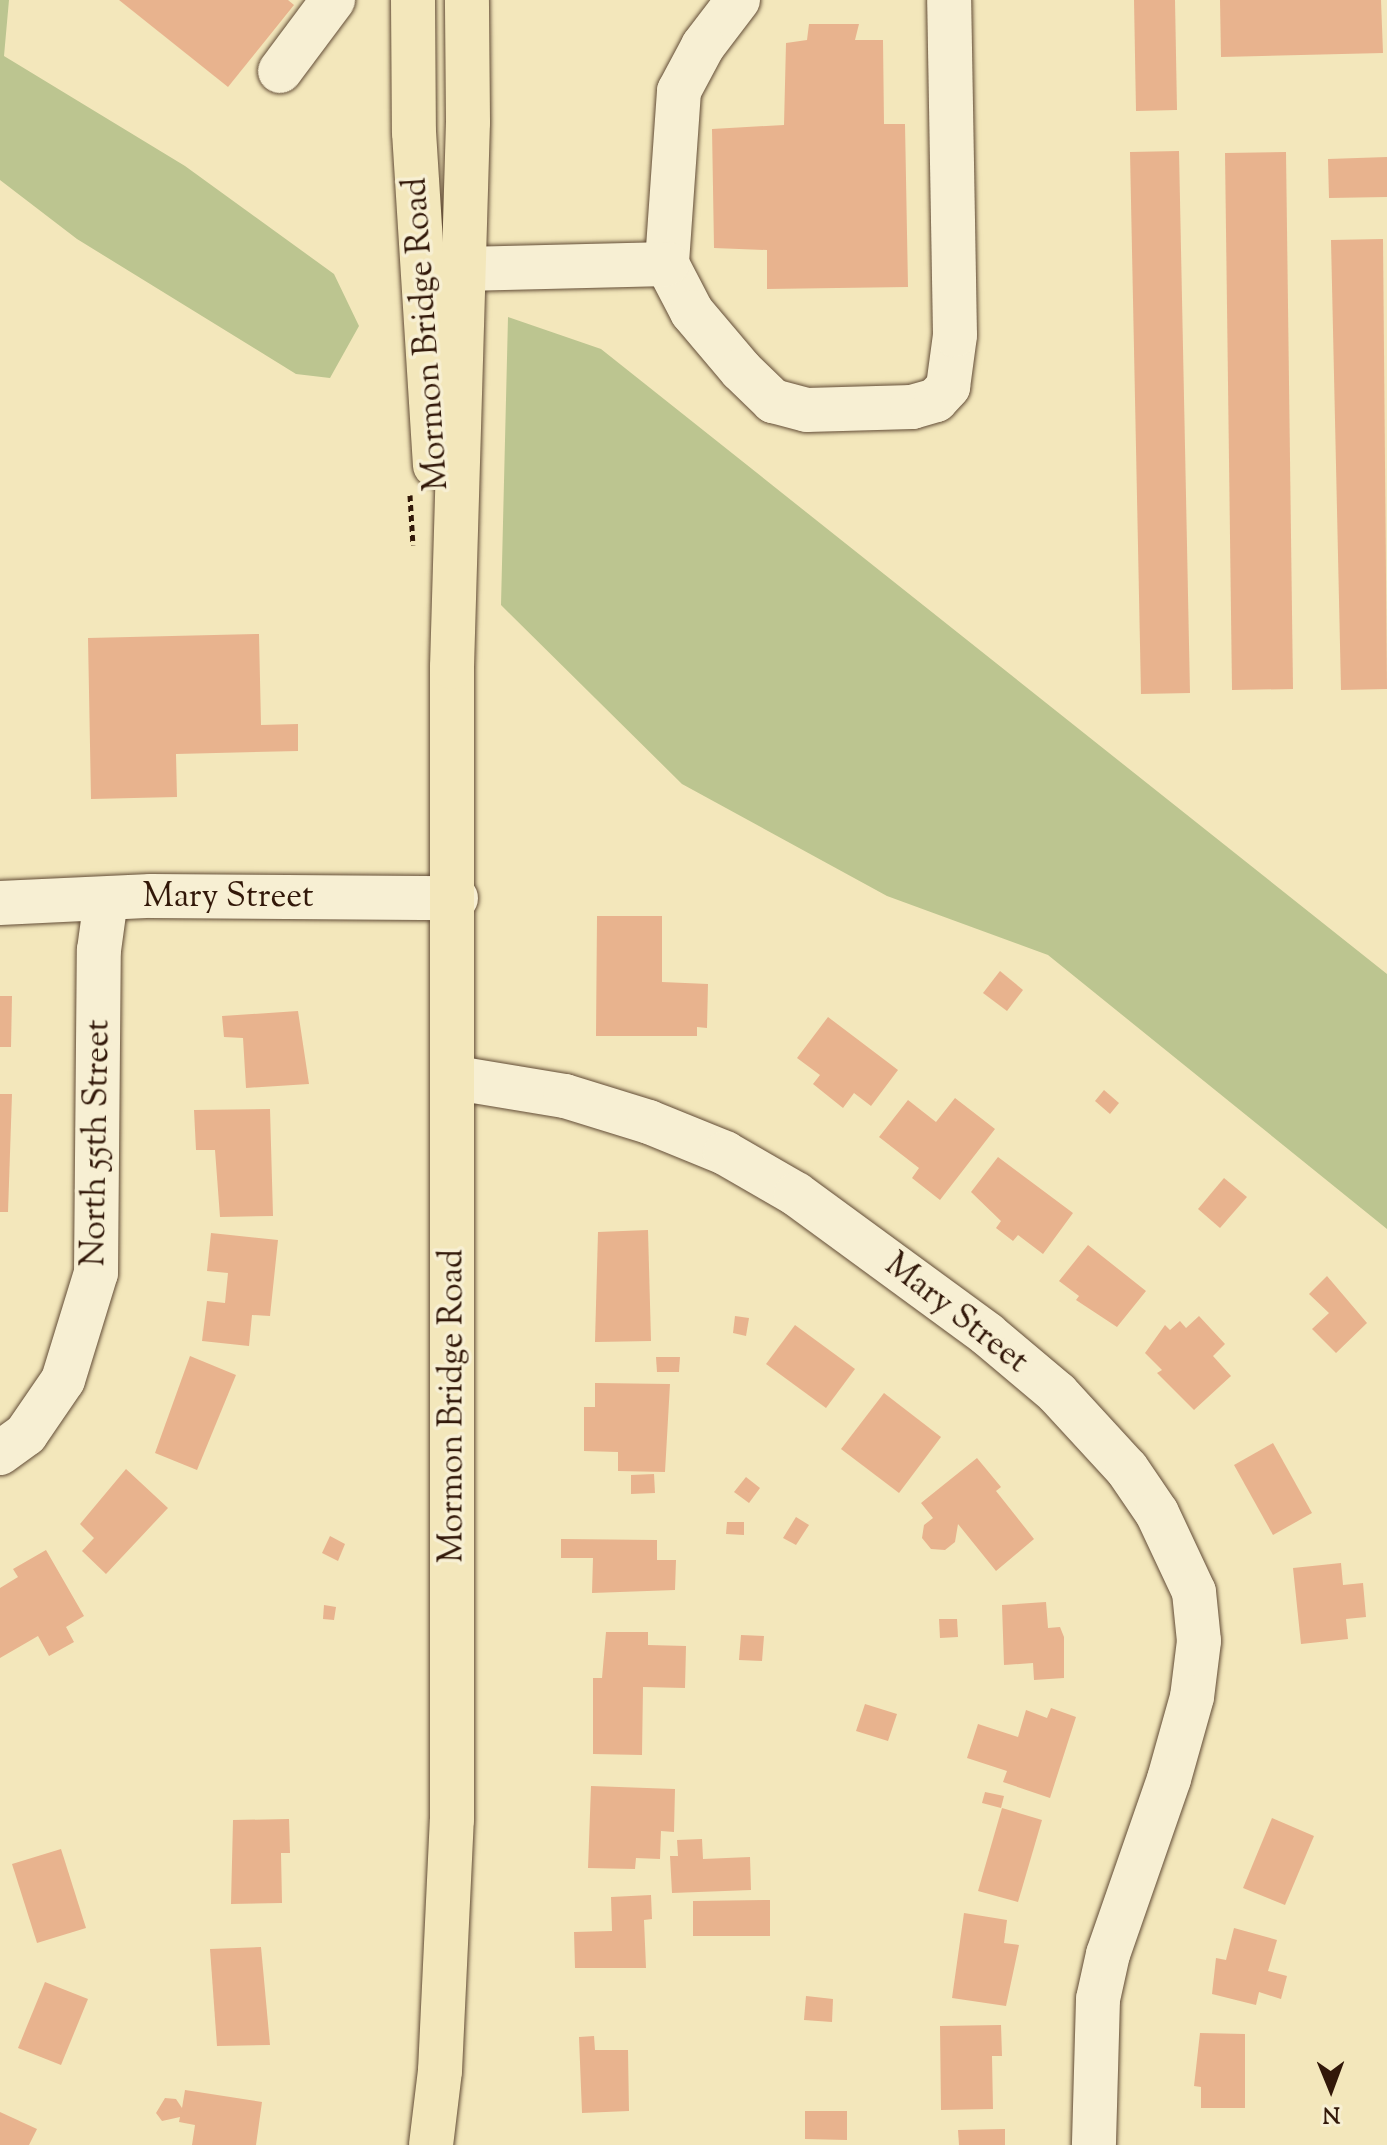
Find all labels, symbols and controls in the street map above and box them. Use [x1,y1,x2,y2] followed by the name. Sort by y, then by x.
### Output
[396,176,458,492] street label: Mormon Bridge Road
[142,878,314,918] street label: Mary Street
[74,1019,120,1267] street label: North 55th Street
[876,1245,1036,1383] street label: Mary Street
[433,1249,473,1563] street label: Mormon Bridge Road
[1291,2049,1371,2129] north arrow
[1322,2097,1340,2129] text: N

